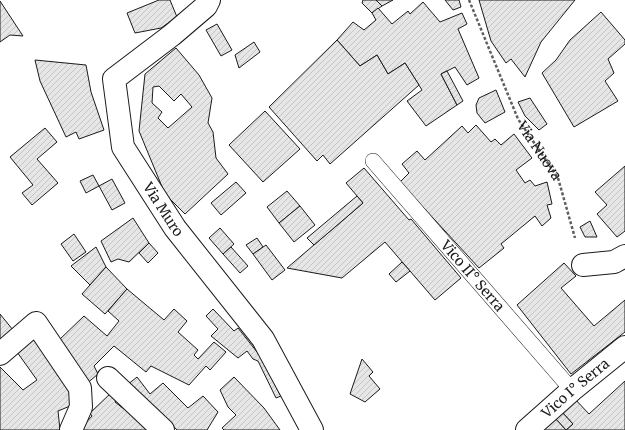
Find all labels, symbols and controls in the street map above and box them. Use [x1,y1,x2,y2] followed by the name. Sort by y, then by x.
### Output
[513,117,566,184] street label: Via Nuova
[139,178,187,240] street label: Via Muro
[436,236,509,315] street label: Vico II° Serra
[537,354,613,422] street label: Vico I° Serra

